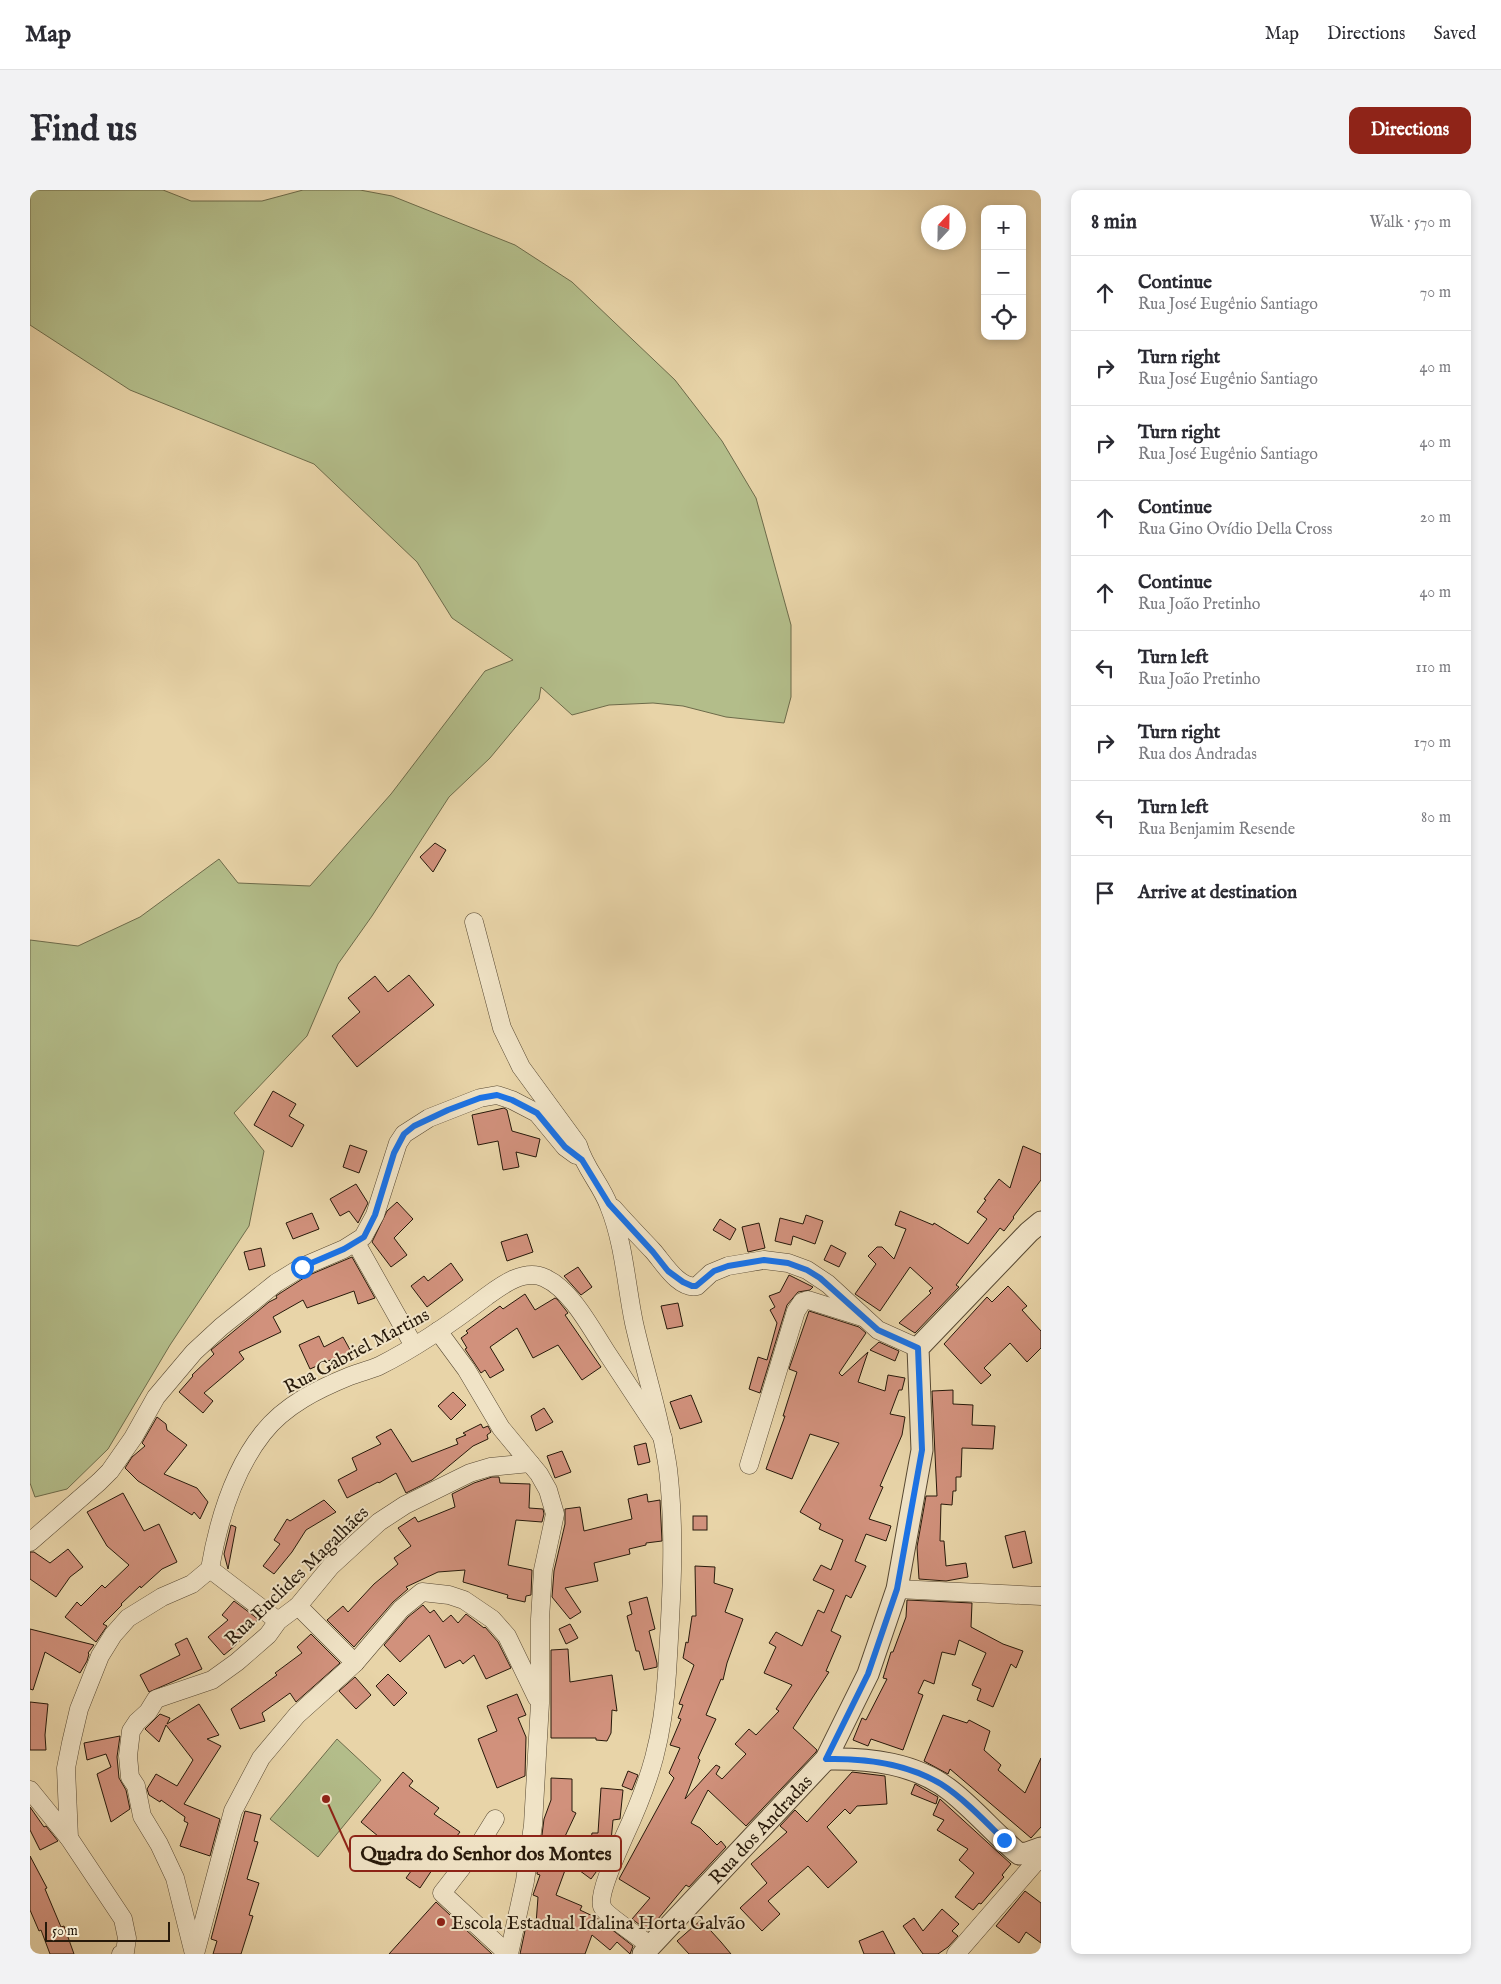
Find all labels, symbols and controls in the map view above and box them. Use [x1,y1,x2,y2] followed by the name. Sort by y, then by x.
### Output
[25,19,71,50] text: Map
[1265,23,1299,46] text: Map
[1327,23,1405,46] text: Directions
[1433,23,1476,46] text: Saved
[1349,107,1471,154] button: Directions
[30,108,137,153] text: Find us
[921,205,966,250] north arrow
[981,205,1026,340] map controls
[981,205,1026,250] button: +
[1091,209,1137,236] text: 8 min
[1369,213,1451,233] text: Walk · 570 m
[981,250,1026,295] button: −
[1138,271,1212,295] text: Continue
[1091,279,1119,307] icon: ahead
[1420,283,1451,303] text: 70 m
[981,295,1026,340] button: locate
[1138,295,1318,315] text: Rua José Eugênio Santiago
[1138,346,1220,370] text: Turn right
[1091,354,1119,382] icon: right
[1419,358,1451,378] text: 40 m
[1138,370,1318,390] text: Rua José Eugênio Santiago
[1138,421,1220,445] text: Turn right
[1091,429,1119,457] icon: right
[1419,433,1451,453] text: 40 m
[1138,445,1318,465] text: Rua José Eugênio Santiago
[1138,496,1212,520] text: Continue
[1091,504,1119,532] icon: ahead
[1420,508,1451,528] text: 20 m
[1138,520,1332,540] text: Rua Gino Ovídio Della Cross
[1138,571,1212,595] text: Continue
[1091,579,1119,607] icon: ahead
[1419,583,1451,603] text: 40 m
[1138,595,1260,615] text: Rua João Pretinho
[1138,646,1209,670] text: Turn left
[1091,654,1119,682] icon: left
[1415,658,1451,678] text: 110 m
[1138,670,1260,690] text: Rua João Pretinho
[1138,721,1220,745] text: Turn right
[1091,729,1119,757] icon: right
[1414,733,1451,753] text: 170 m
[1138,745,1257,765] text: Rua dos Andradas
[1138,796,1209,820] text: Turn left
[1091,804,1119,832] icon: left
[1421,808,1451,828] text: 80 m
[1138,820,1295,840] text: Rua Benjamim Resende
[1091,879,1119,907] icon: arrive
[1138,881,1297,905] text: Arrive at destination
[291,1256,314,1279] route start
[280,1303,434,1400] street label: Rua Gabriel Martins
[220,1501,374,1651] street label: Rua Euclides Magalhães
[705,1771,818,1890] street label: Rua dos Andradas
[993,1829,1016,1852] route end
[350,1836,621,1871] callout: Quadra do Senhor dos Montes
[360,1842,612,1867] text: Quadra do Senhor dos Montes
[451,1912,745,1936] place label: Escola Estadual Idalina Horta Galvão
[435,1916,447,1928] marker: Escola Estadual Idalina Horta Galvão
[45,1919,170,1942] scale bar
[52,1922,78,1940] text: 50 m

